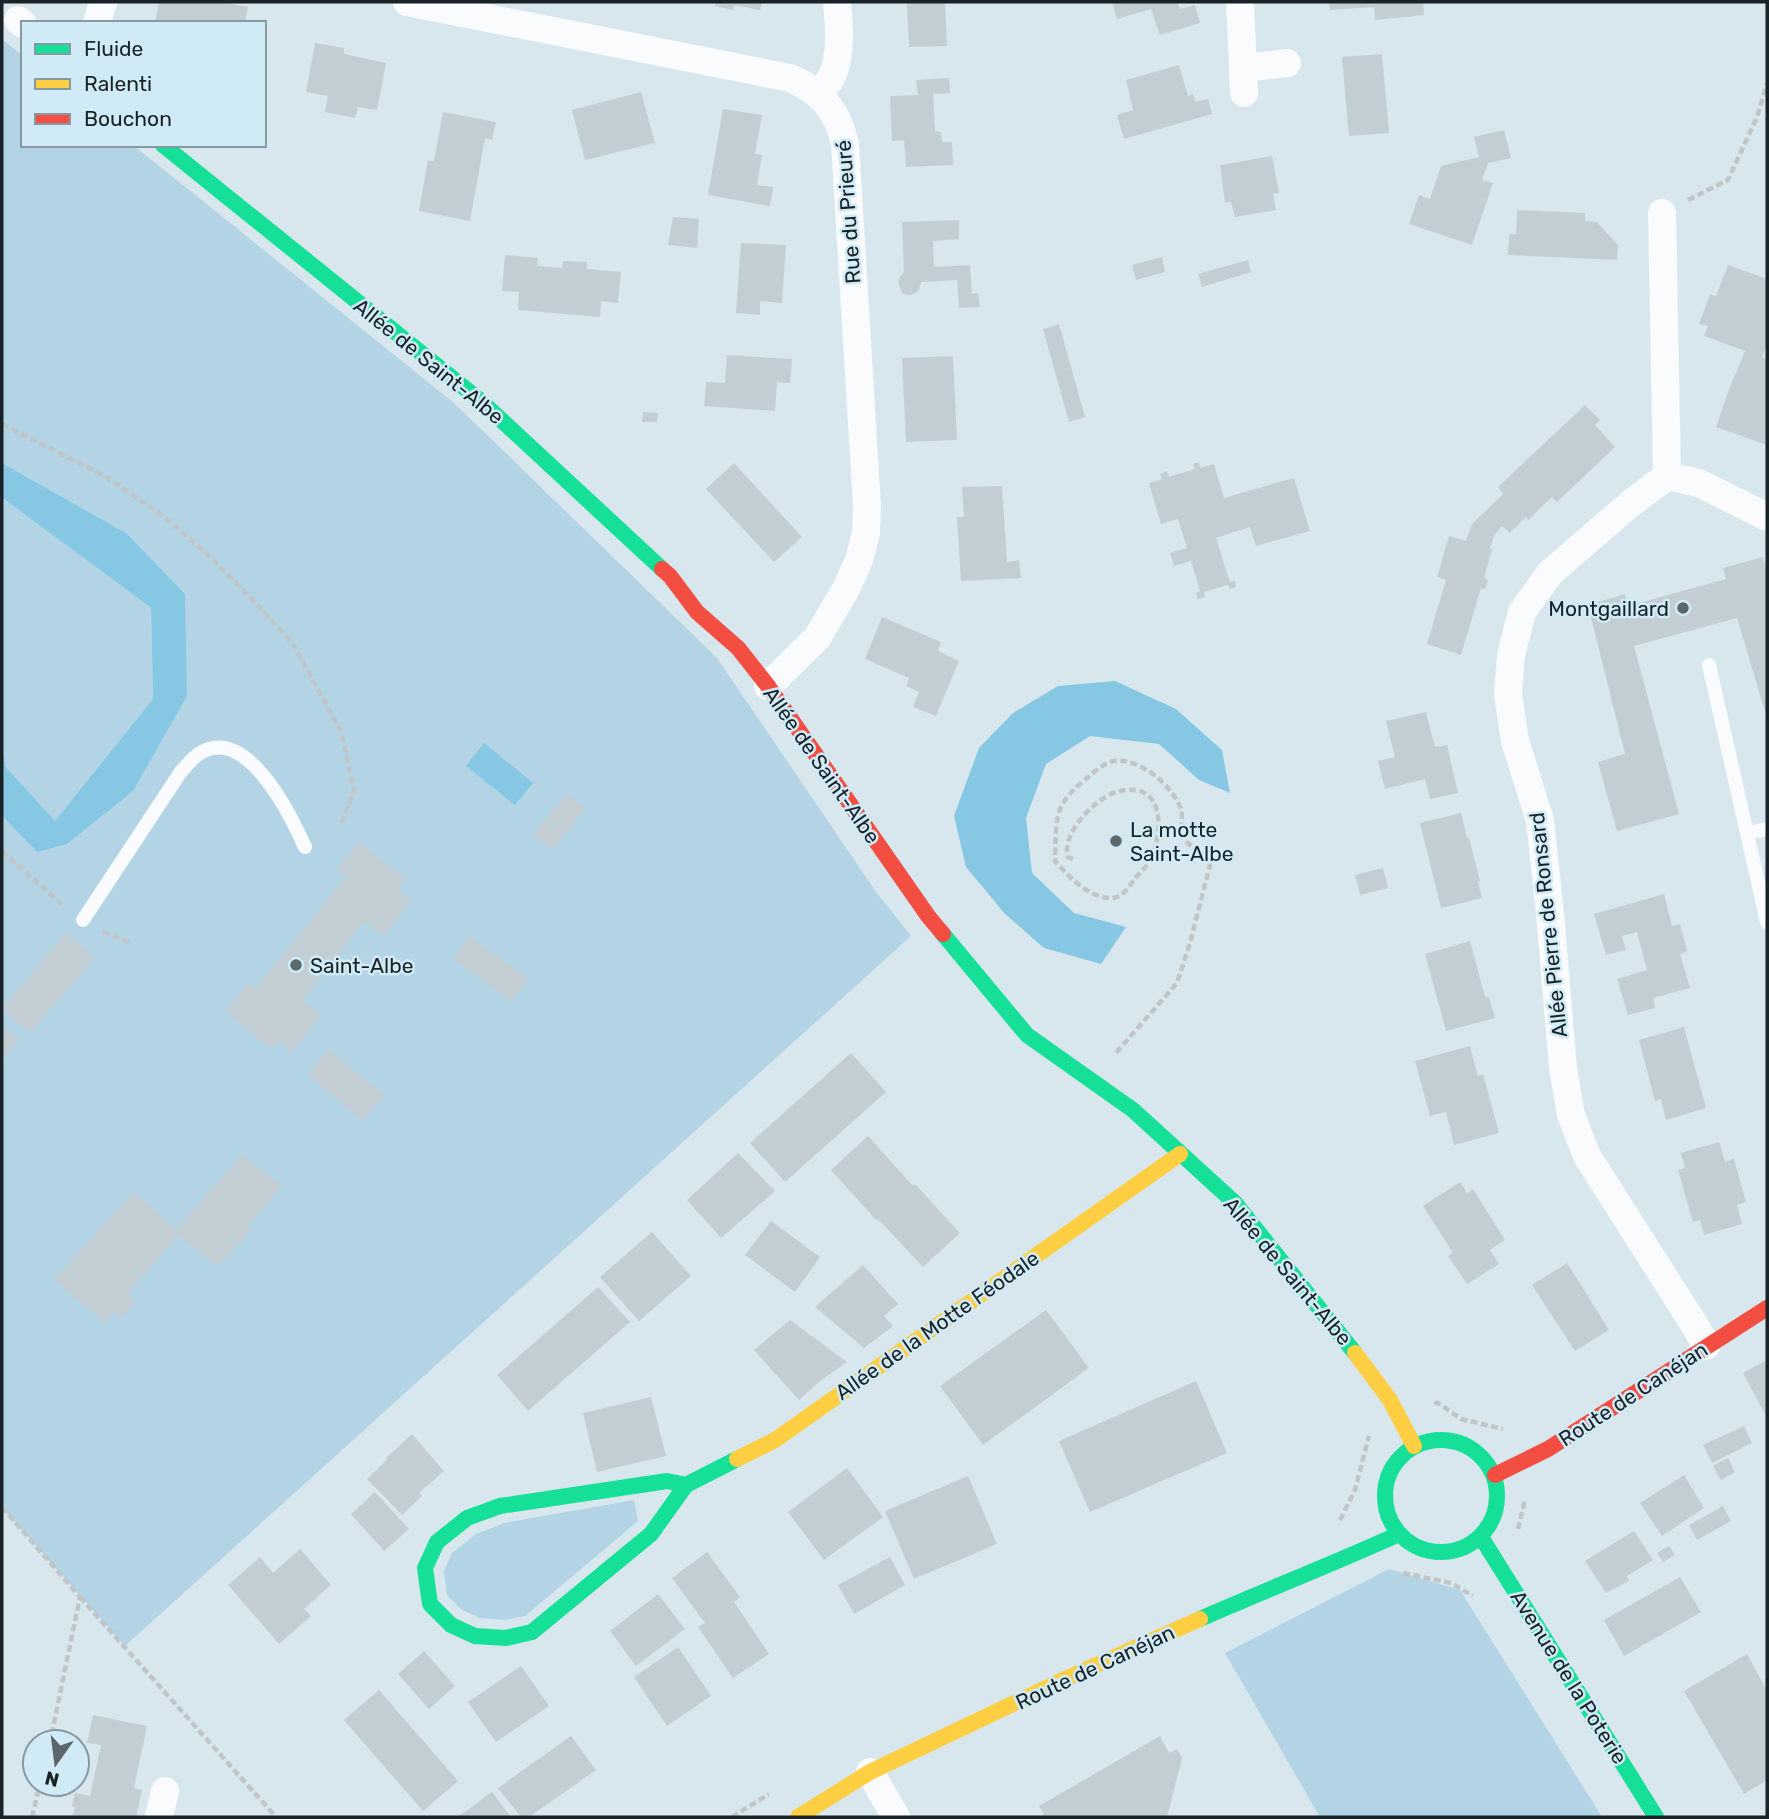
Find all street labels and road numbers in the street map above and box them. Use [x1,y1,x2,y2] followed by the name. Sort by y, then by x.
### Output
[831,139,865,285] street label: Rue du Prieuré
[349,293,509,429] street label: Allée de Saint-Albe
[758,682,886,848] street label: Allée de Saint-Albe
[1524,811,1572,1039] street label: Allée Pierre de Ronsard
[1219,1192,1357,1350] street label: Allée de Saint-Albe
[830,1245,1044,1405] street label: Allée de la Motte Féodale
[1554,1337,1712,1451] street label: Route de Canéjan
[1505,1586,1633,1768] street label: Avenue de la Poterie
[1012,1619,1178,1715] street label: Route de Canéjan

